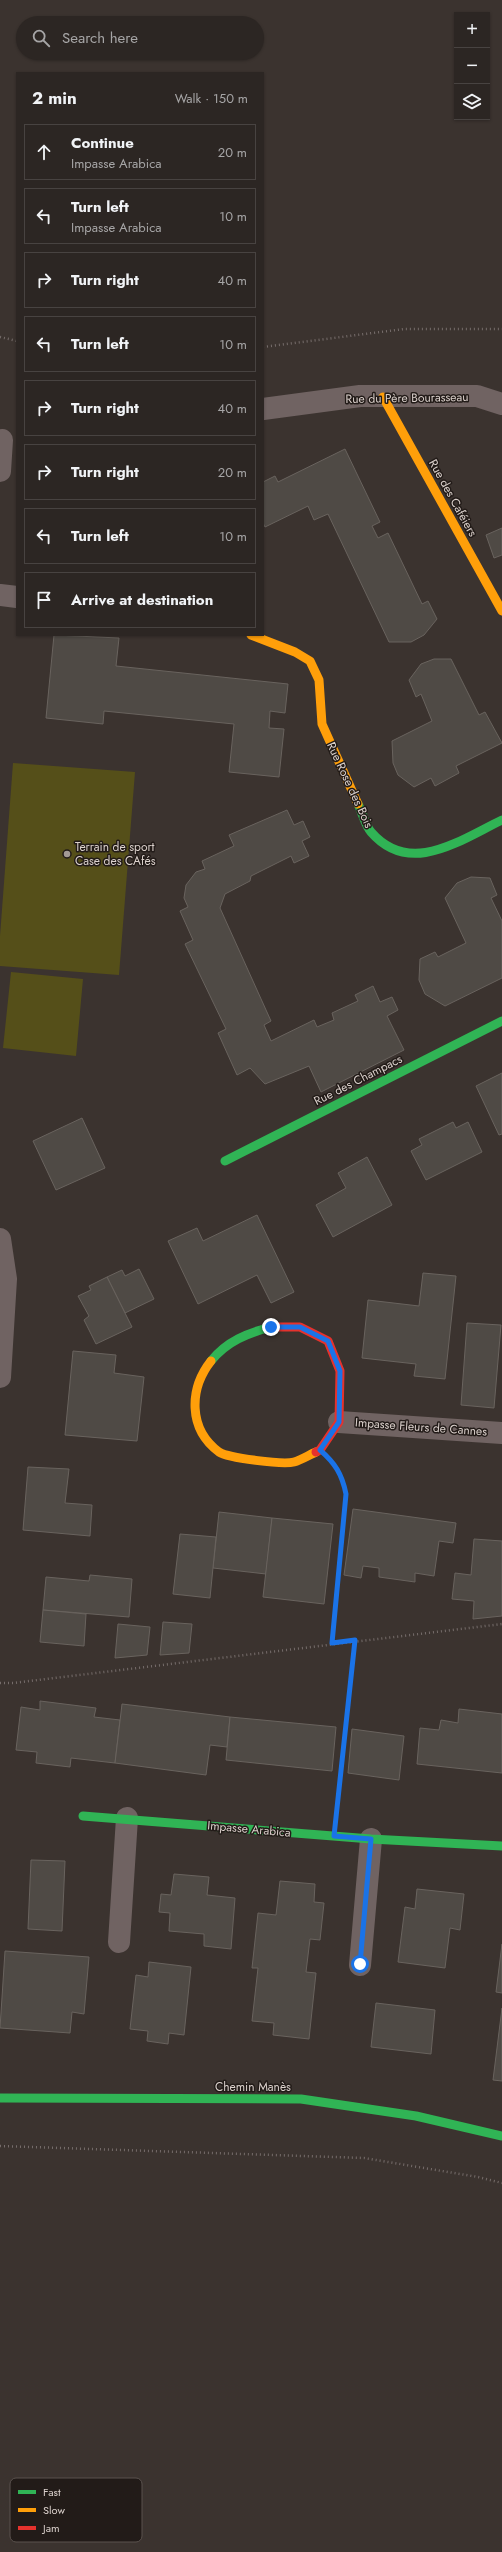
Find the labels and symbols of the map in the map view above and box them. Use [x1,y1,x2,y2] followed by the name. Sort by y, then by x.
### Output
[345,388,469,408] street label: Rue du Père Bourasseau
[424,456,482,540] street label: Rue des Caféiers
[322,739,378,831] street label: Rue Rose des Bois
[75,838,156,870] place label: Terrain de sport Case des CAfés
[62,849,72,859] marker: Terrain de sport Case des CAfés
[311,1050,405,1110] street label: Rue des Champacs
[262,1318,280,1336] route end
[354,1413,488,1441] street label: Impasse Fleurs de Cannes
[207,1816,292,1842] street label: Impasse Arabica
[351,1955,369,1973] route start
[215,2078,291,2096] street label: Chemin Manès
[10,2478,142,2542] legend
[43,2484,61,2500] text: Fast
[43,2502,65,2518] text: Slow
[41,2520,60,2536] text: Jam

